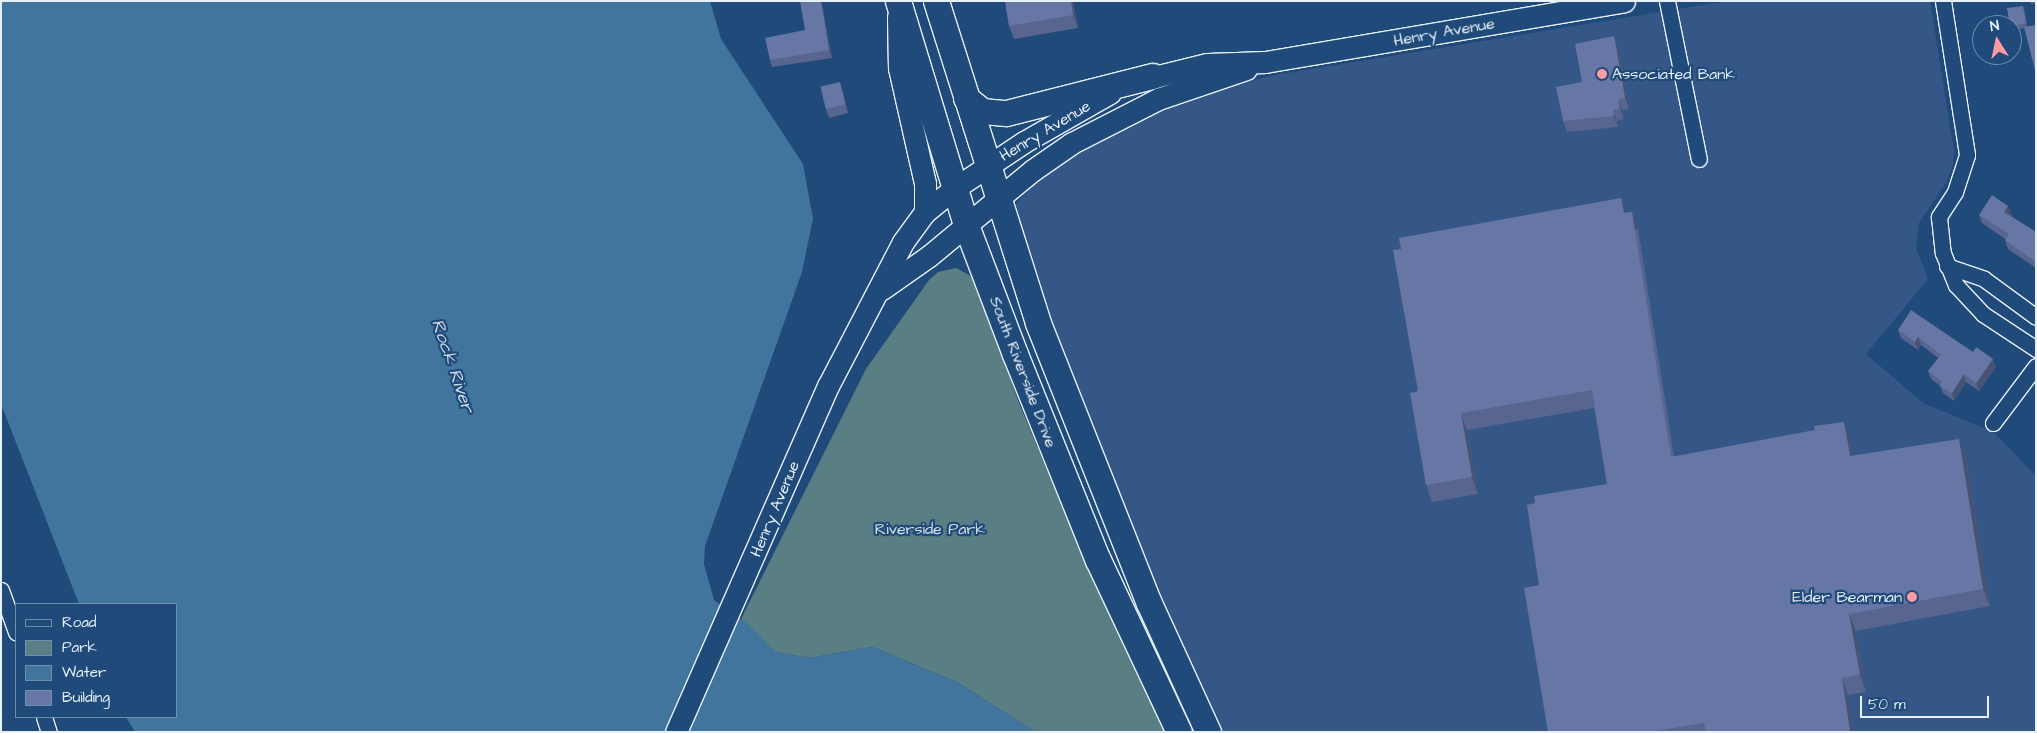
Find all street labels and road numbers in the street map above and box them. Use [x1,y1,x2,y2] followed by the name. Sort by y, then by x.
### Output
[1392,14,1496,50] street label: Henry Avenue
[996,96,1094,166] street label: Henry Avenue
[985,294,1061,450] street label: South Riverside Drive
[746,458,804,560] street label: Henry Avenue

